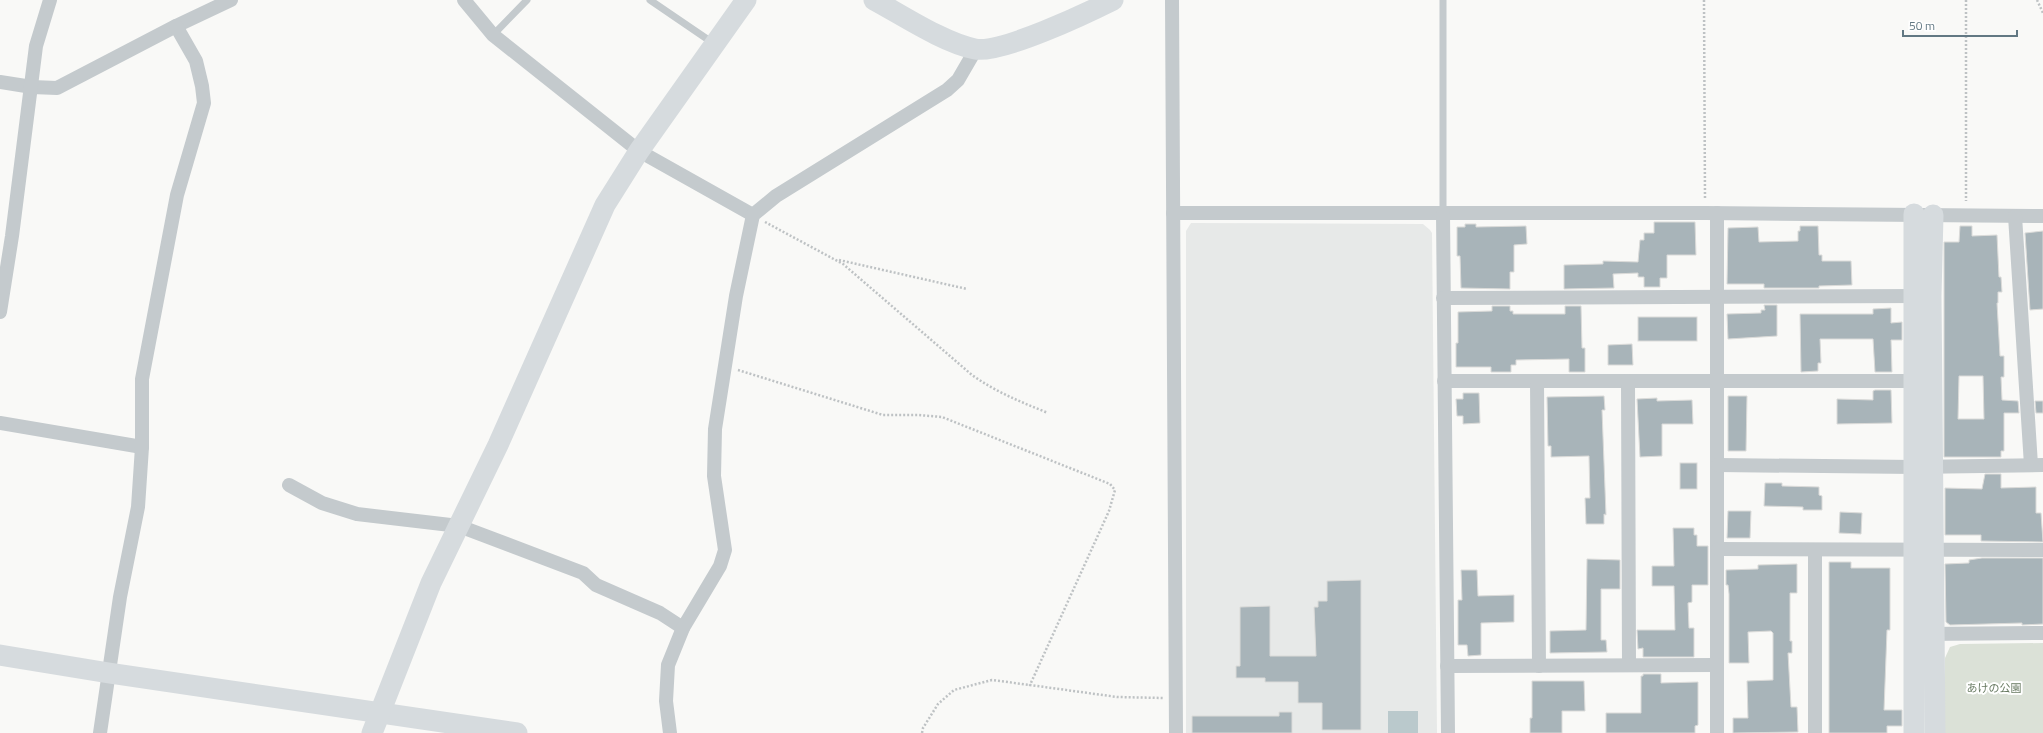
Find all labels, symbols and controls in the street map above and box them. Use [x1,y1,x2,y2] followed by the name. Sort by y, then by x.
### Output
[1903,12,2017,38] scale bar
[1909,16,1935,35] text: 50 m
[1967,680,2022,696] park label: あけの公園

